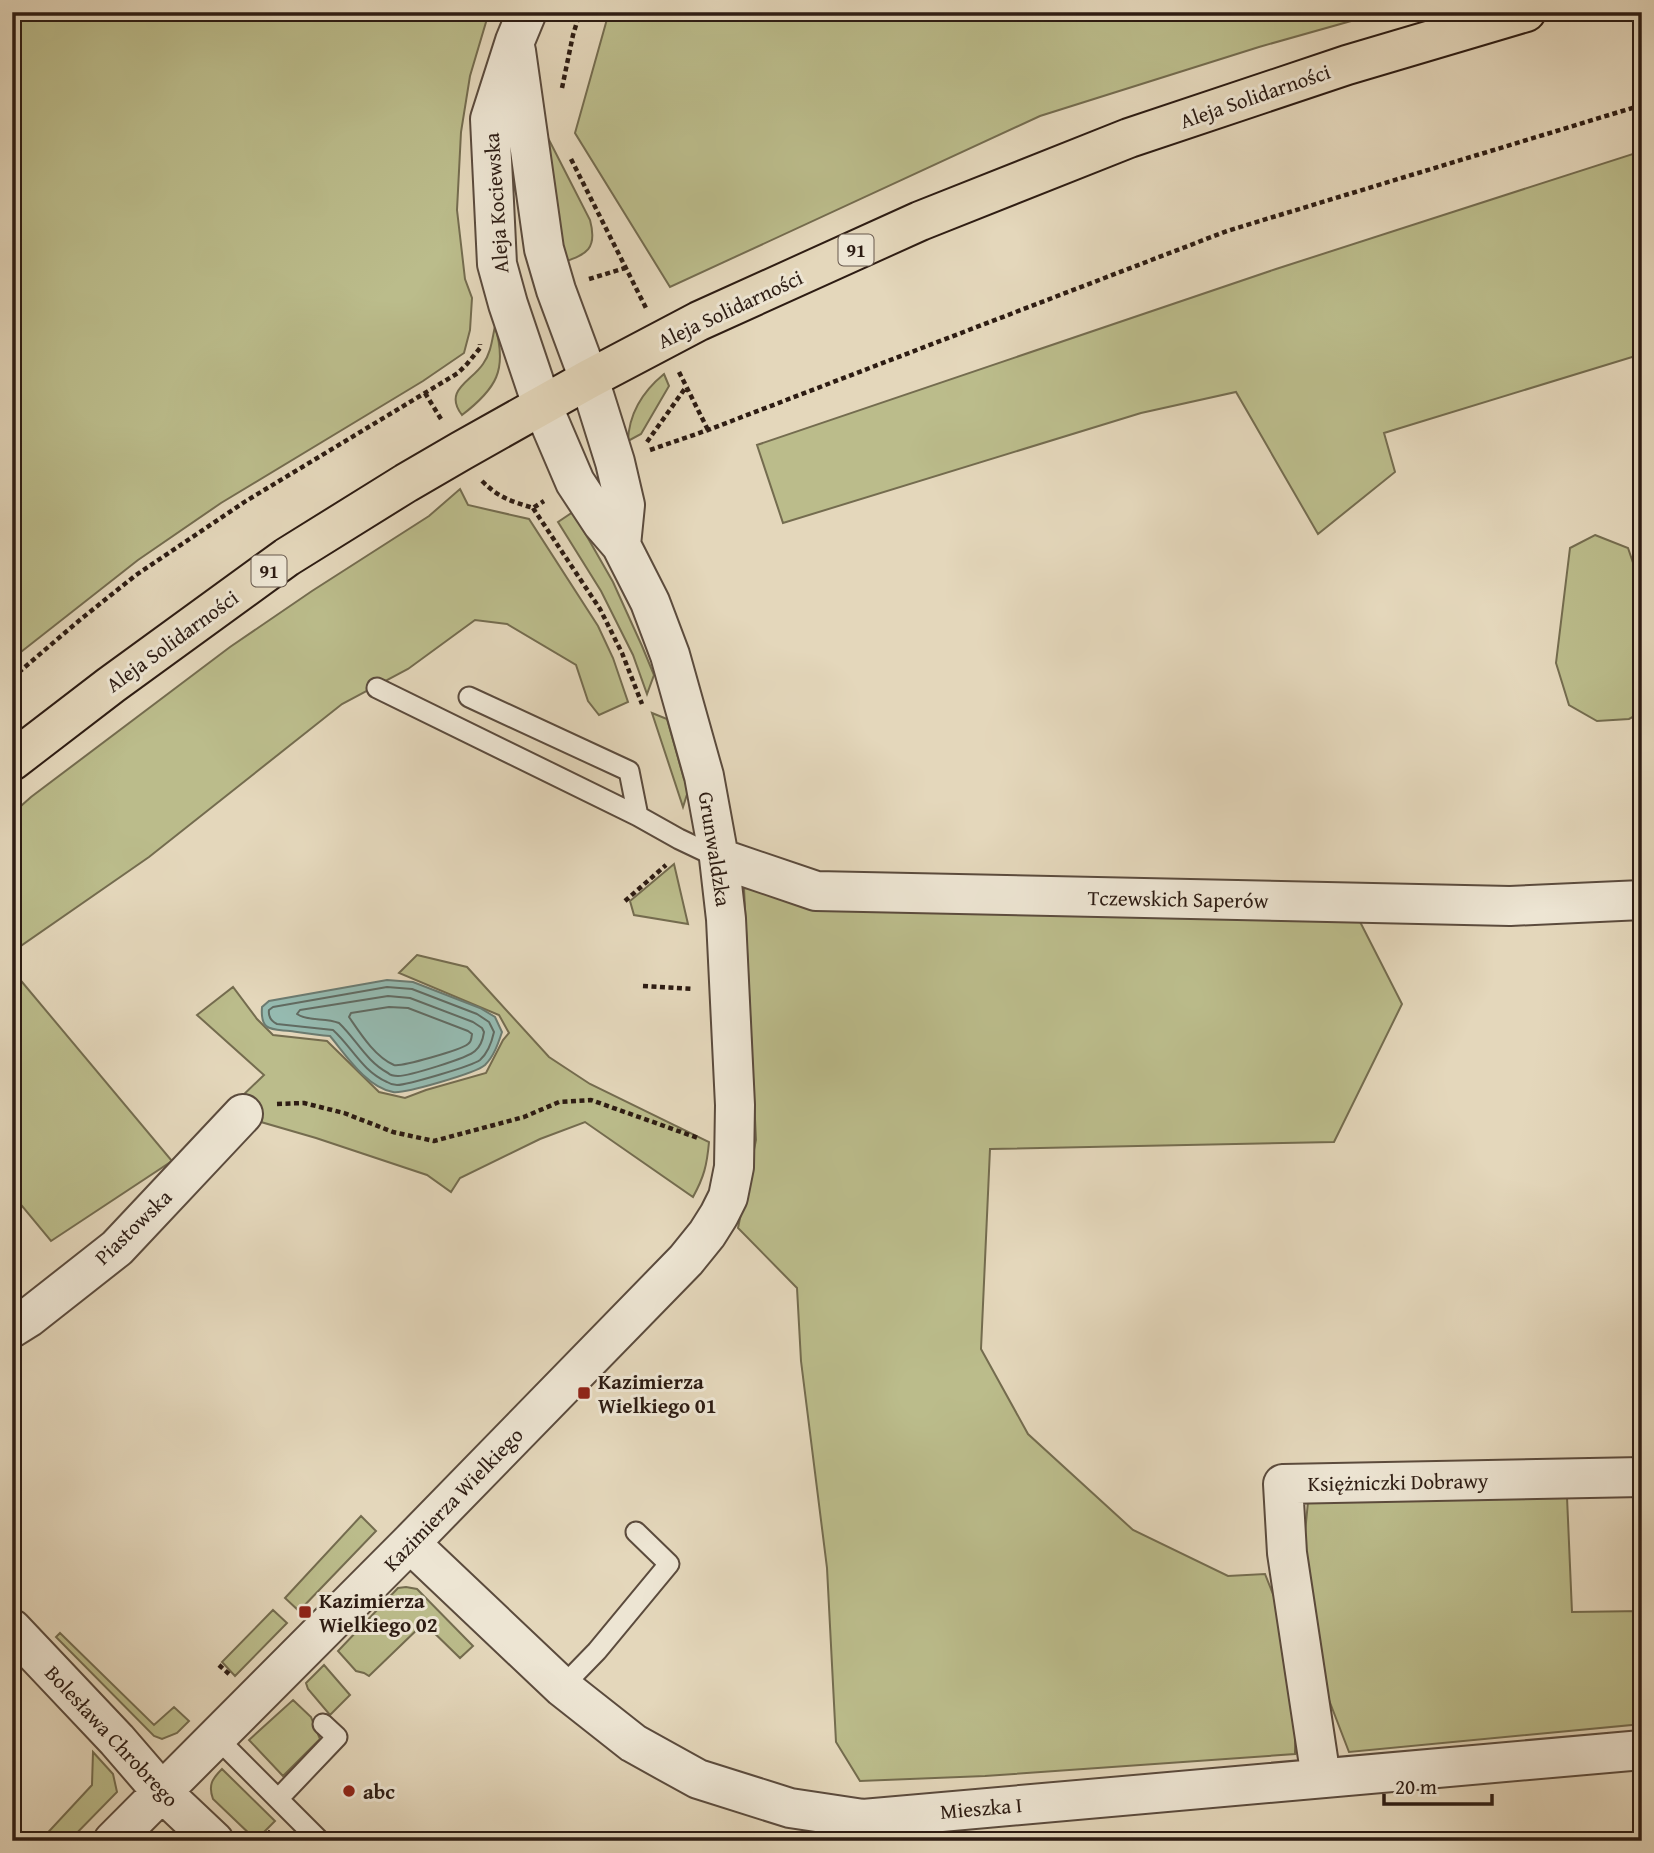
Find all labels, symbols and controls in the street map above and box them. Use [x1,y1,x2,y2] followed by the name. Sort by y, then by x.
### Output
[1176,56,1334,136] street label: Aleja Solidarności
[476,132,516,274] street label: Aleja Kociewska
[838,234,874,266] road number: 91
[652,262,808,356] street label: Aleja Solidarności
[252,556,286,586] road number: 91
[99,582,245,700] street label: Aleja Solidarności
[691,789,739,909] street label: Grunwaldzka
[1087,882,1269,916] street label: Tczewskich Saperów
[87,1182,179,1272] street label: Piastowska
[598,1366,717,1421] place label: Kazimierza Wielkiego 01
[576,1385,592,1401] marker: Kazimierza Wielkiego 01
[376,1420,530,1578] street label: Kazimierza Wielkiego
[1307,1465,1489,1499] street label: Księżniczki Dobrawy
[319,1585,438,1640] place label: Kazimierza Wielkiego 02
[297,1604,313,1620] marker: Kazimierza Wielkiego 02
[38,1658,186,1814] street label: Bolesława Chrobrego
[1384,1762,1493,1806] scale bar
[1395,1771,1437,1802] text: 20 m
[363,1776,395,1807] place label: abc
[341,1783,357,1799] marker: abc
[939,1789,1023,1827] street label: Mieszka I

